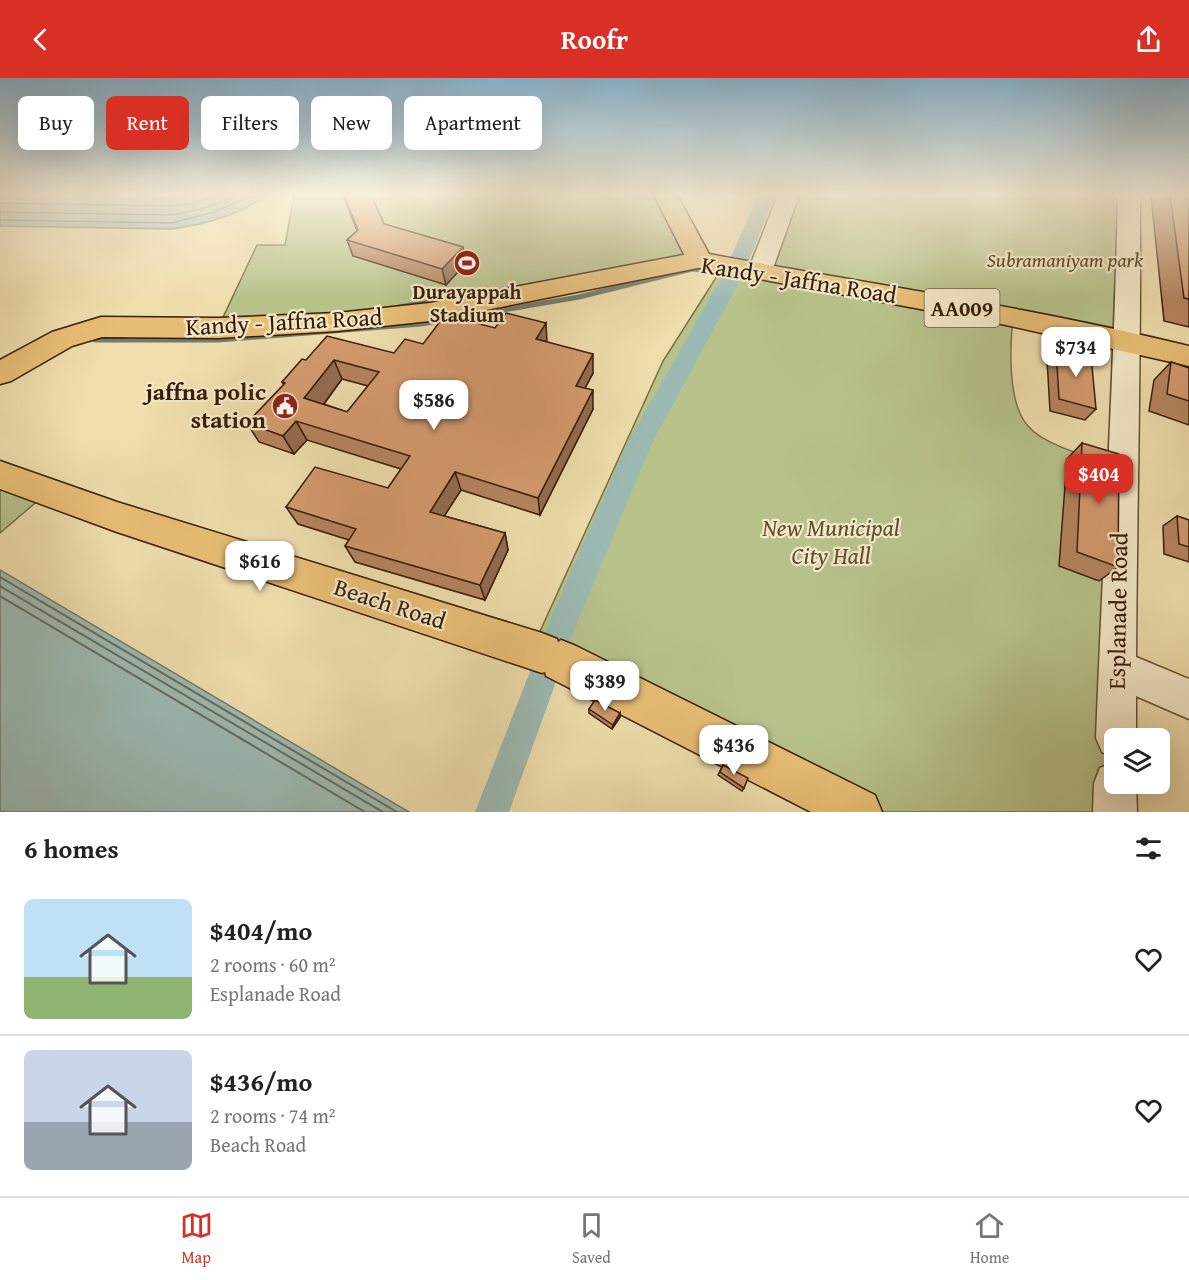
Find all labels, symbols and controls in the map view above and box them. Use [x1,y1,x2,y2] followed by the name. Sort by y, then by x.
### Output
[561,19,628,59] text: Roofr
[24,23,57,56] icon: back
[1132,23,1165,56] icon: share
[18,96,94,150] chip: Buy
[106,96,189,150] chip: Rent
[201,96,299,150] chip: Filters
[311,96,392,150] chip: New
[404,96,542,150] chip: Apartment
[987,245,1144,274] park label: Subramaniyam park
[699,247,899,312] street label: Kandy - Jaffna Road
[452,248,482,278] sports icon: Durayappah Stadium
[413,277,522,329] place label: Durayappah Stadium
[924,289,1000,327] road number: AA009
[185,299,384,344] street label: Kandy - Jaffna Road
[1040,327,1112,378] pin: $734
[1055,332,1097,361] text: $734
[142,374,266,437] place label: jaffna polic station
[398,380,470,431] pin: $586
[413,385,455,414] text: $586
[270,391,300,421] public building icon: jaffna polic station
[1063,454,1135,505] pin: $404
[1078,459,1120,488] text: $404
[761,510,900,573] park label: New Municipal City Hall
[1099,532,1136,690] street label: Esplanade Road
[224,541,296,592] pin: $616
[239,546,281,575] text: $616
[330,569,451,638] street label: Beach Road
[569,661,641,712] pin: $389
[584,666,626,695] text: $389
[698,725,770,776] pin: $436
[1104,728,1170,794] map controls
[1104,728,1170,794] button: layers
[713,730,755,759] text: $436
[24,829,119,868] text: 6 homes
[1132,832,1165,865] icon: filters
[210,911,312,950] text: $404/mo
[72,923,144,995] icon: home
[1132,943,1165,976] icon: heart
[210,950,336,979] text: 2 rooms · 60 m²
[210,979,341,1008] text: Esplanade Road
[210,1062,312,1101] text: $436/mo
[72,1074,144,1146] icon: home
[1132,1094,1165,1127] icon: heart
[210,1101,336,1130] text: 2 rooms · 74 m²
[210,1130,306,1159] text: Beach Road
[180,1209,213,1269] tab: Map
[572,1209,611,1269] tab: Saved
[970,1209,1009,1269] tab: Home

